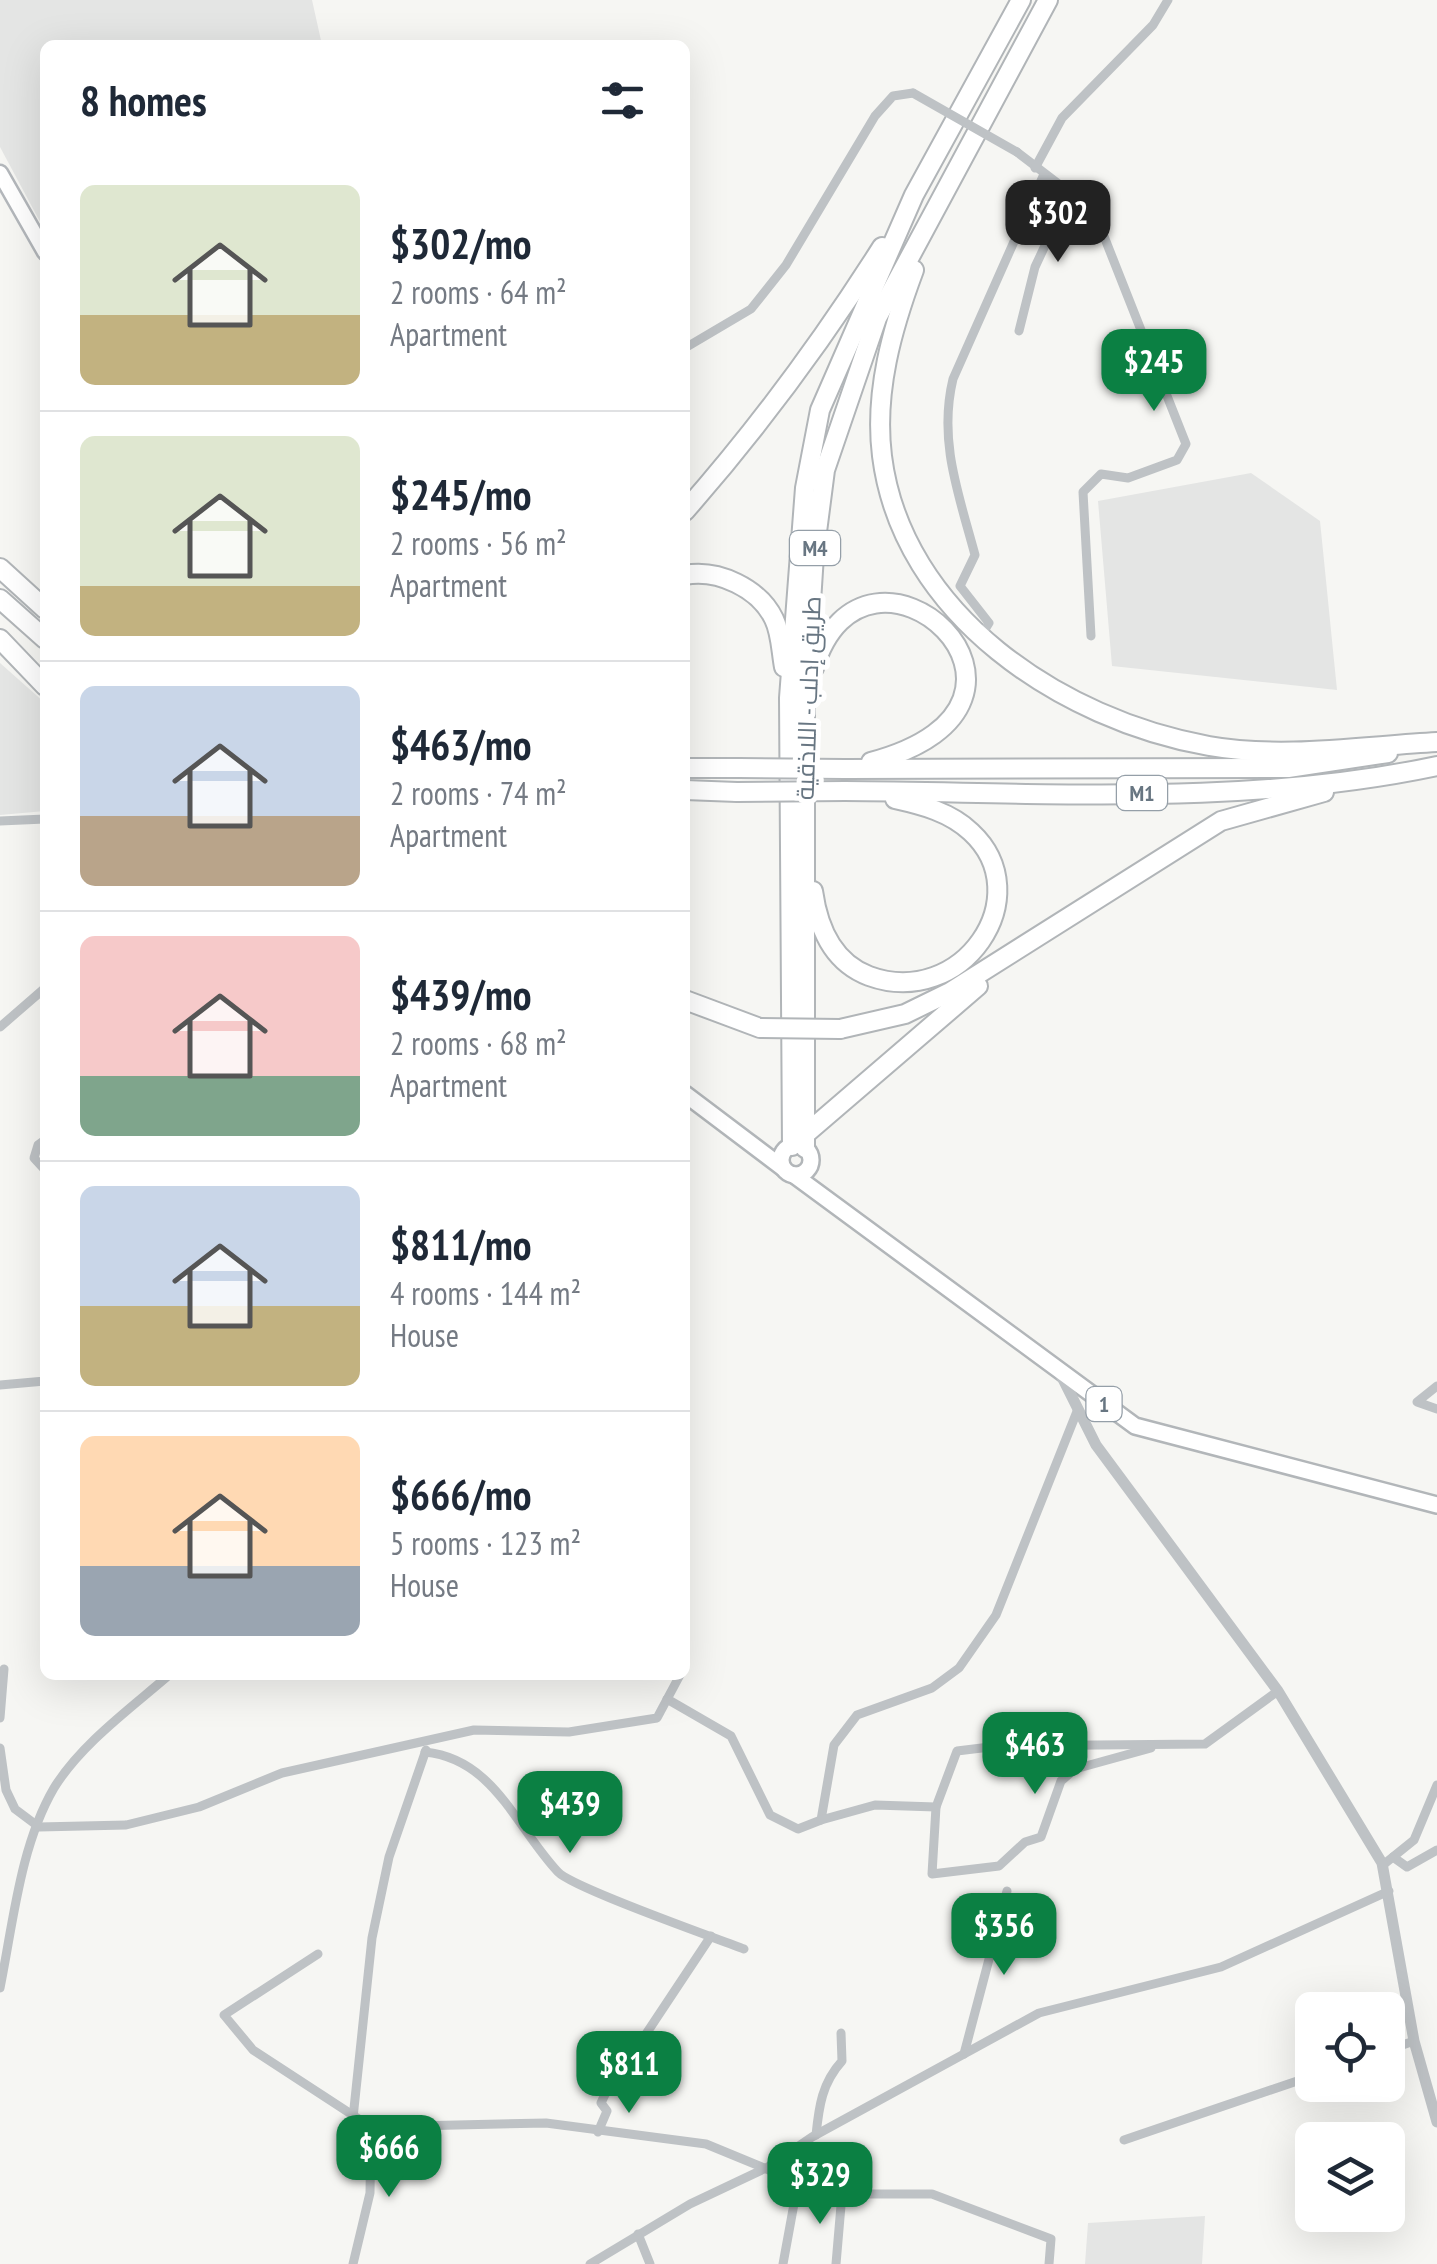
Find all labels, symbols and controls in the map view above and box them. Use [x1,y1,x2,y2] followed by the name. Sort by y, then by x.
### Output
[80,73,207,128] text: 8 homes
[595,73,650,128] icon: filters
[999,180,1117,265] pin: $302
[1027,191,1089,233] text: $302
[390,216,532,271] text: $302/mo
[160,225,280,345] icon: home
[390,271,567,313] text: 2 rooms · 64 m²
[390,313,507,355] text: Apartment
[1095,329,1213,414] pin: $245
[1123,340,1185,382] text: $245
[390,467,532,522] text: $245/mo
[160,476,280,596] icon: home
[390,522,567,564] text: 2 rooms · 56 m²
[790,531,840,565] road number: M4
[390,564,507,606] text: Apartment
[788,596,828,800] street label: طريق إدلب - اللاذقية
[390,717,532,772] text: $463/mo
[160,726,280,846] icon: home
[390,772,567,814] text: 2 rooms · 74 m²
[1117,776,1167,810] road number: M1
[390,814,507,856] text: Apartment
[390,967,532,1022] text: $439/mo
[160,976,280,1096] icon: home
[390,1022,567,1064] text: 2 rooms · 68 m²
[390,1064,507,1106] text: Apartment
[390,1217,532,1272] text: $811/mo
[160,1226,280,1346] icon: home
[390,1272,581,1314] text: 4 rooms · 144 m²
[390,1314,459,1356] text: House
[1086,1387,1122,1421] road number: 1
[390,1467,532,1522] text: $666/mo
[160,1476,280,1596] icon: home
[390,1522,581,1564] text: 5 rooms · 123 m²
[390,1564,459,1606] text: House
[976,1712,1094,1797] pin: $463
[1004,1723,1066,1765] text: $463
[511,1771,629,1856] pin: $439
[539,1782,601,1824] text: $439
[945,1893,1063,1978] pin: $356
[973,1904,1035,1946] text: $356
[1295,1992,1405,2232] map controls
[1295,1992,1405,2102] button: locate
[570,2031,688,2116] pin: $811
[598,2042,660,2084] text: $811
[330,2115,448,2200] pin: $666
[1295,2122,1405,2232] button: layers
[358,2126,420,2168] text: $666
[761,2142,879,2227] pin: $329
[789,2153,851,2195] text: $329

